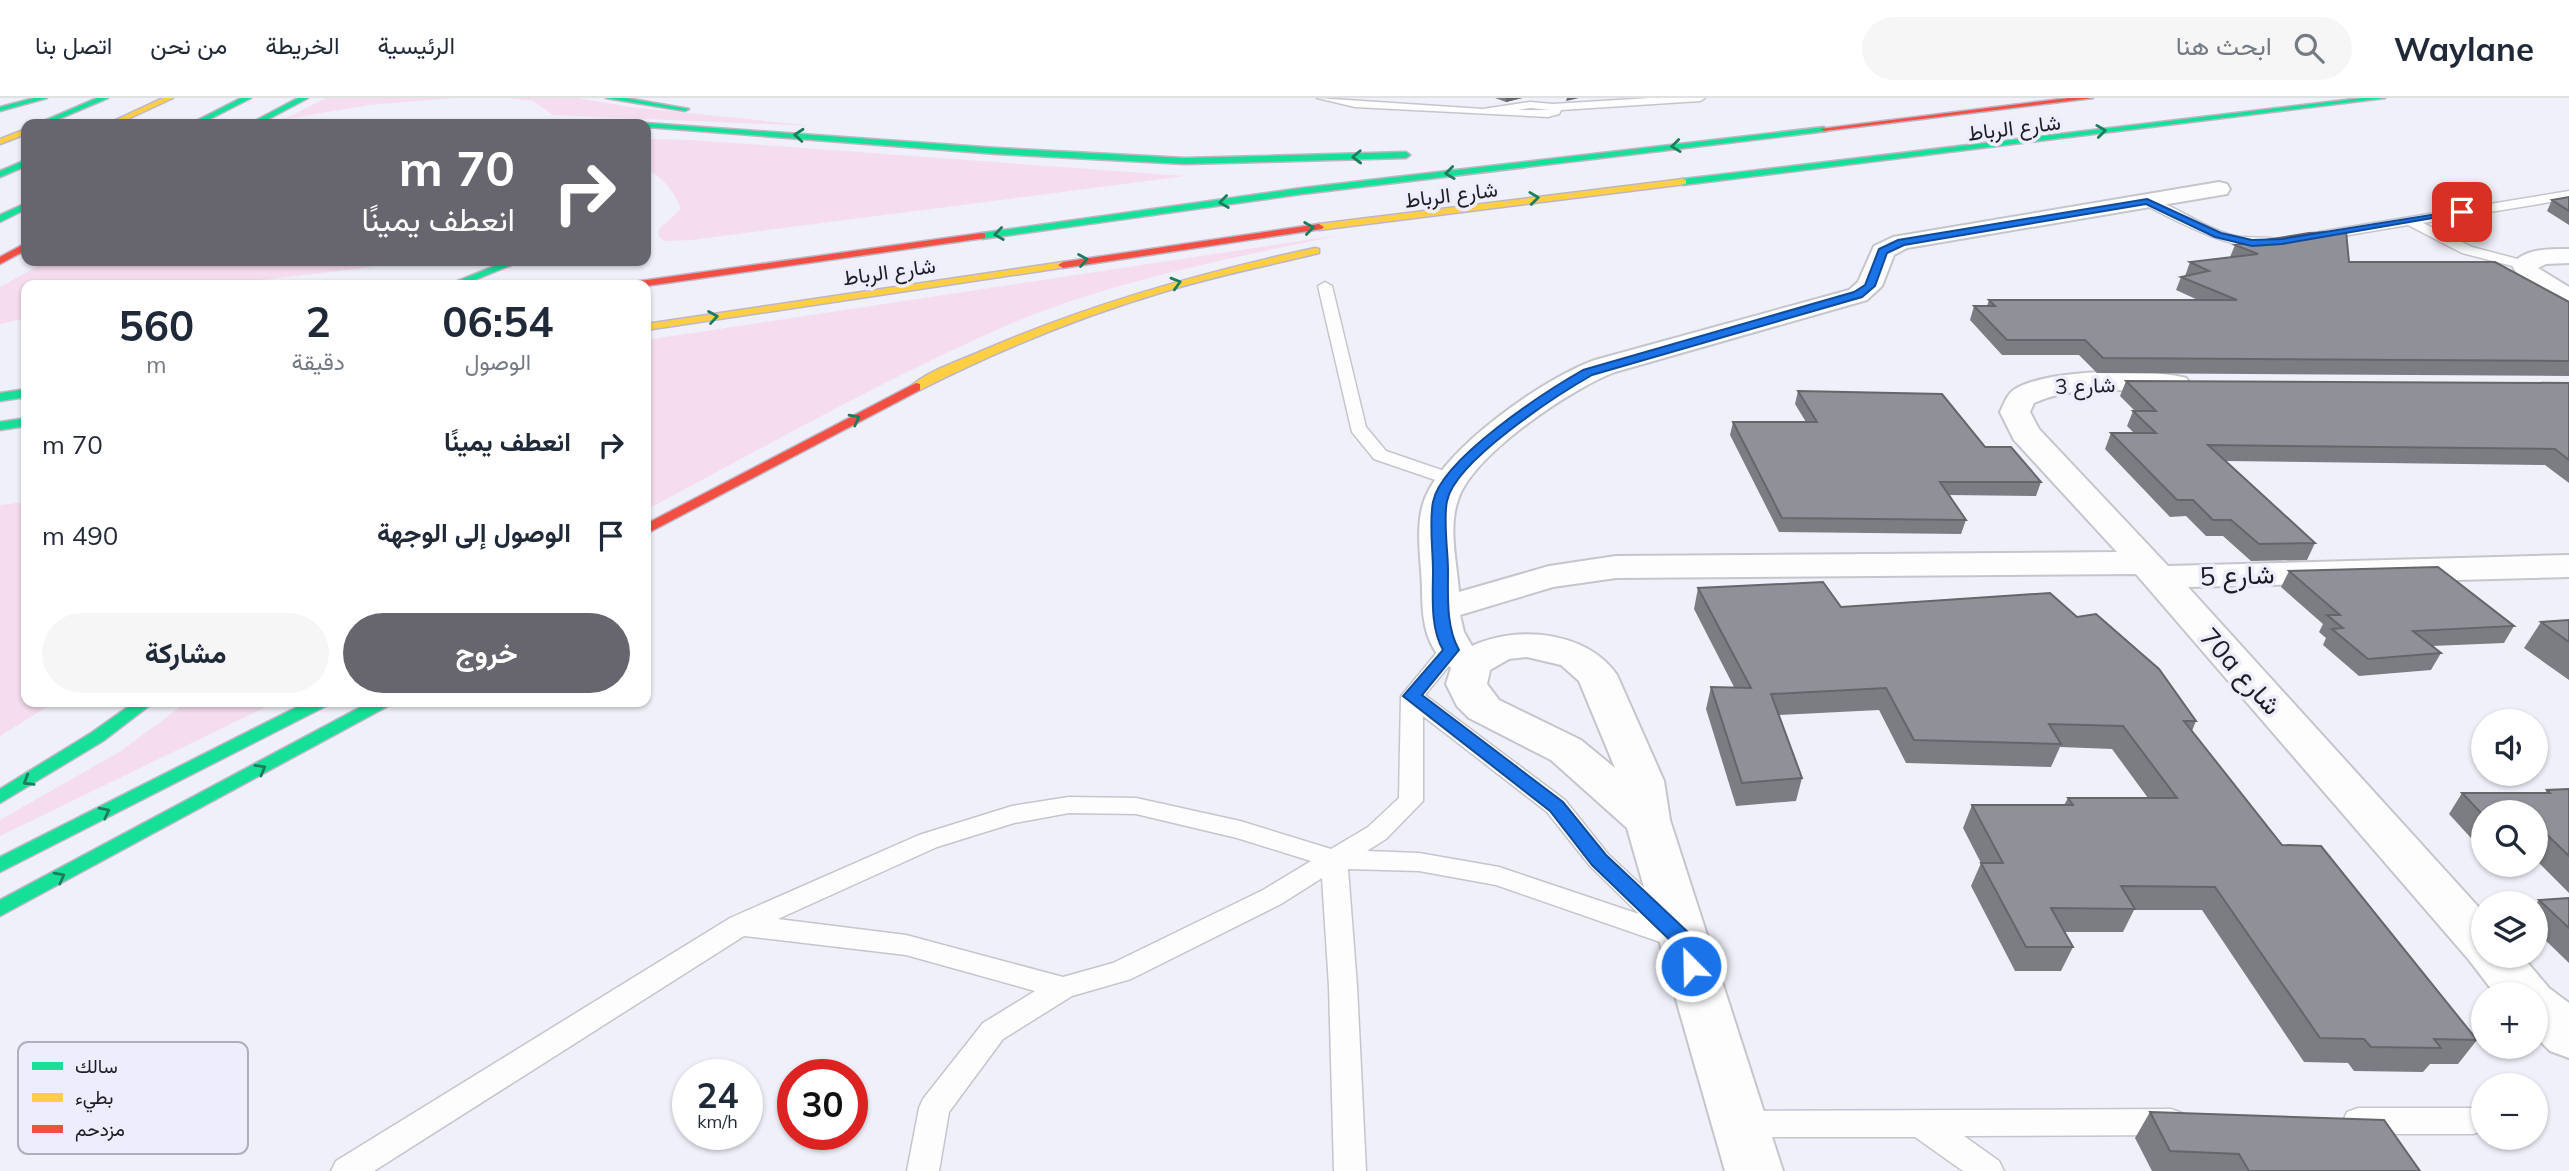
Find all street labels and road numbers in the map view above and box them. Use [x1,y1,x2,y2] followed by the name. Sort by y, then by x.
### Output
[1966,108,2062,148] street label: شارع الرباط
[1403,175,1499,215] street label: شارع الرباط
[841,252,937,292] street label: شارع الرباط
[2054,371,2116,401] street label: شارع 3
[2199,557,2275,595] street label: شارع 5
[2192,621,2289,723] street label: 70a شارع

